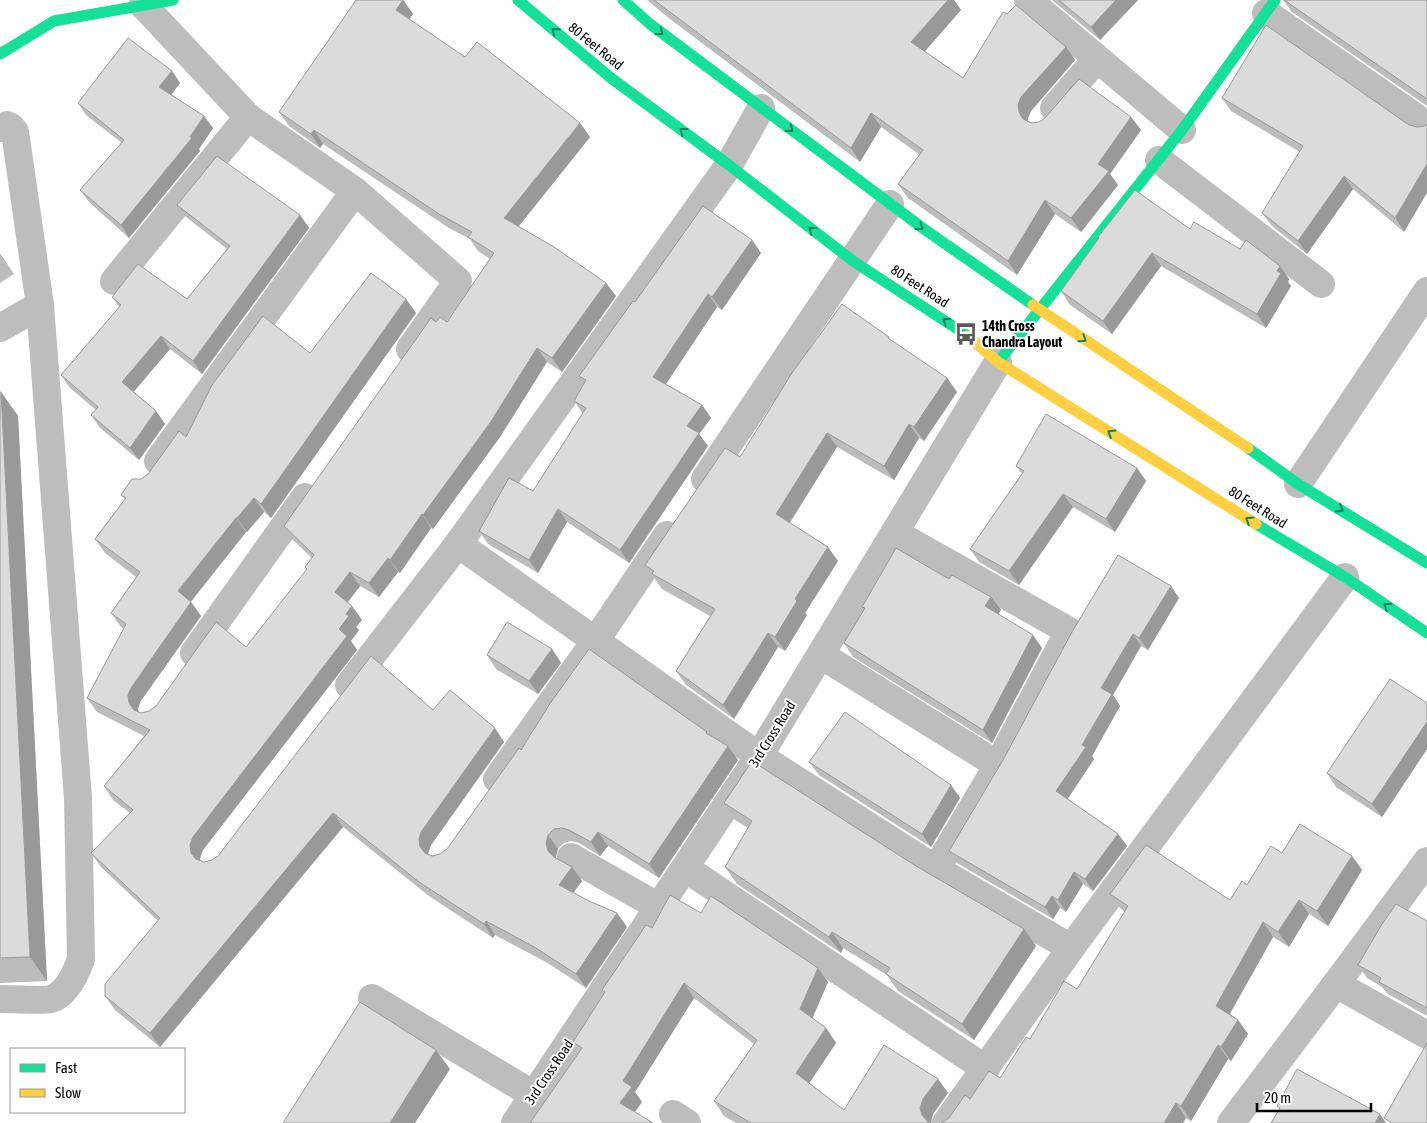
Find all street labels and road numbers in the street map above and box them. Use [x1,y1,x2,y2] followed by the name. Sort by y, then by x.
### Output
[565,19,627,73] street label: 80 Feet Road
[888,261,952,311] street label: 80 Feet Road
[1226,483,1290,531] street label: 80 Feet Road
[745,698,799,770] street label: 3rd Cross Road
[521,1037,577,1107] street label: 3rd Cross Road

